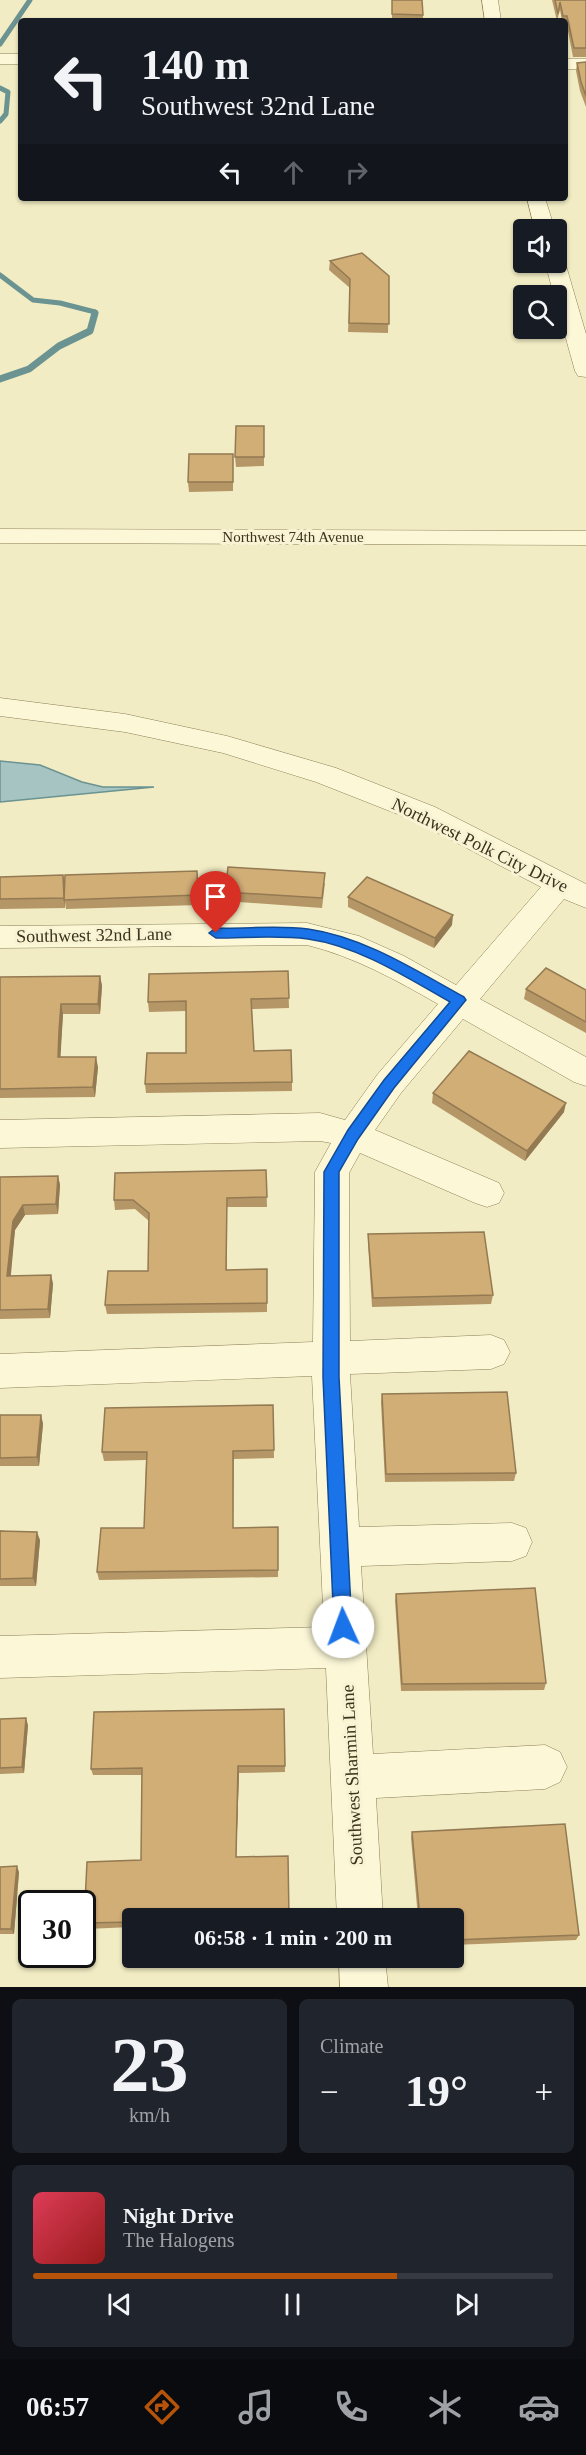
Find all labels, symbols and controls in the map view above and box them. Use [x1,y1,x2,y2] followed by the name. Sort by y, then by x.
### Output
[42,42,120,120] icon: left
[141,42,250,88] text: 140 m
[141,91,375,121] text: Southwest 32nd Lane
[214,156,247,189] icon: left
[277,156,310,189] icon: ahead
[340,156,373,189] icon: right
[513,219,567,339] map controls
[513,219,567,273] button: sound
[513,285,567,339] button: search
[222,529,364,545] street label: Northwest 74th Avenue
[389,794,571,896] street label: Northwest Polk City Drive
[190,871,241,933] pin
[199,880,232,913] icon: arrive
[16,924,172,946] street label: Southwest 32nd Lane
[311,1595,375,1659] position arrow
[337,1684,367,1866] street label: Southwest Sharmin Lane
[18,1890,96,1968] speed limit sign: 30
[194,1925,392,1950] text: 06:58 · 1 min · 200 m
[111,2021,189,2108] text: 23
[320,2035,383,2057] text: Climate
[405,2066,468,2116] text: 19°
[320,2074,339,2110] text: −
[534,2074,553,2110] text: +
[129,2104,170,2126] text: km/h
[123,2203,234,2228] text: Night Drive
[123,2229,235,2251] text: The Halogens
[103,2288,136,2321] icon: previous
[276,2288,309,2321] icon: pause
[450,2288,483,2321] icon: next
[141,2386,183,2428] icon: directions
[235,2386,277,2428] icon: music
[330,2386,372,2428] icon: phone
[424,2386,466,2428] icon: climate
[518,2386,560,2428] icon: car
[26,2392,89,2422] text: 06:57

